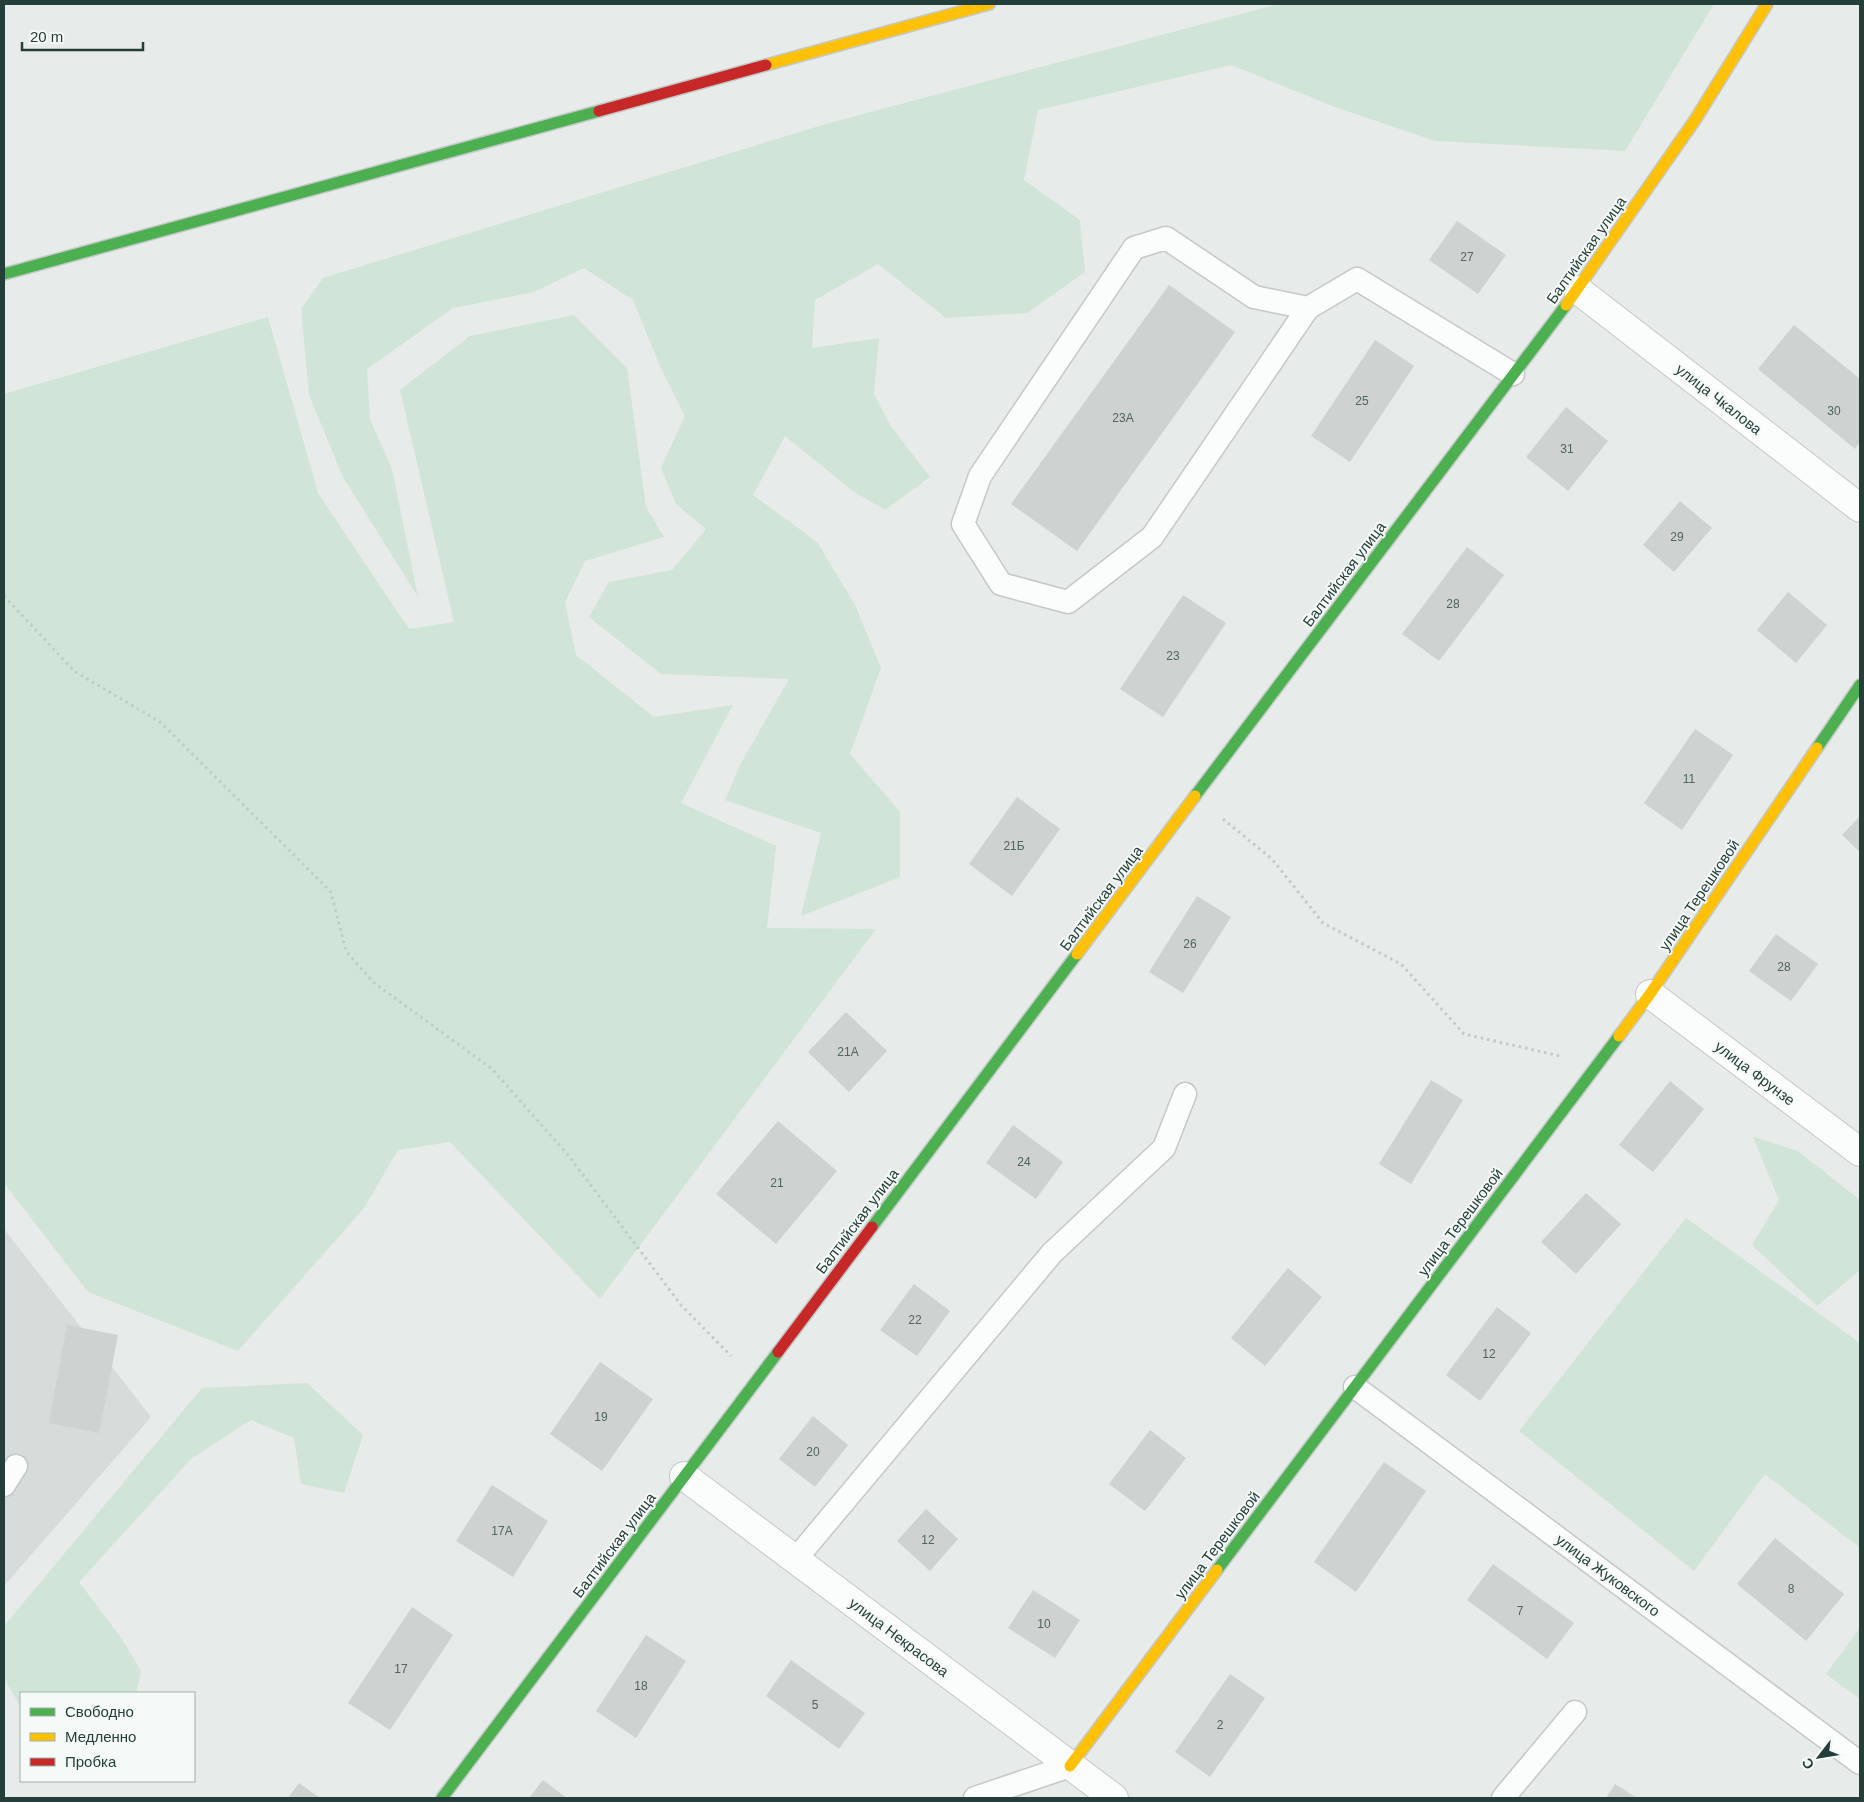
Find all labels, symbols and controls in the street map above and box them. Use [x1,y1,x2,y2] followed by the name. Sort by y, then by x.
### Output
[22,20,144,52] scale bar
[30,28,63,45] text: 20 m
[1543,193,1630,307] street label: Балтийская улица
[1460,250,1474,264] house number: 27
[1673,360,1766,438] street label: улица Чкалова
[1355,394,1369,408] house number: 25
[1827,404,1841,418] house number: 30
[1112,411,1134,425] house number: 23А
[1560,442,1574,456] house number: 31
[1299,518,1389,630] street label: Балтийская улица
[1670,530,1684,544] house number: 29
[1446,597,1460,611] house number: 28
[1166,649,1180,663] house number: 23
[1683,772,1696,786] house number: 11
[1655,836,1743,954] street label: улица Терешковой
[1003,839,1025,853] house number: 21Б
[1056,842,1146,954] street label: Балтийская улица
[1183,937,1197,951] house number: 26
[1777,960,1791,974] house number: 28
[1712,1037,1798,1109] street label: улица Фрунзе
[837,1045,859,1059] house number: 21А
[1017,1155,1031,1169] house number: 24
[812,1165,902,1277] street label: Балтийская улица
[1414,1165,1506,1279] street label: улица Терешковой
[770,1176,784,1190] house number: 21
[908,1313,922,1327] house number: 22
[1482,1347,1496,1361] house number: 12
[594,1410,608,1424] house number: 19
[806,1445,820,1459] house number: 20
[1171,1488,1263,1602] street label: улица Терешковой
[569,1489,659,1601] street label: Балтийская улица
[491,1524,513,1538] house number: 17А
[1553,1530,1663,1620] street label: улица Жуковского
[921,1533,935,1547] house number: 12
[1788,1582,1795,1596] house number: 8
[846,1594,953,1680] street label: улица Некрасова
[1517,1604,1524,1618] house number: 7
[1037,1617,1051,1631] house number: 10
[394,1662,408,1676] house number: 17
[634,1679,648,1693] house number: 18
[20,1692,195,1782] legend
[812,1698,819,1712] house number: 5
[65,1703,134,1720] text: Свободно
[1217,1718,1224,1732] house number: 2
[65,1728,136,1745] text: Медленно
[1794,1732,1844,1782] north arrow
[65,1753,117,1770] text: Пробка
[1798,1755,1817,1772] text: С

